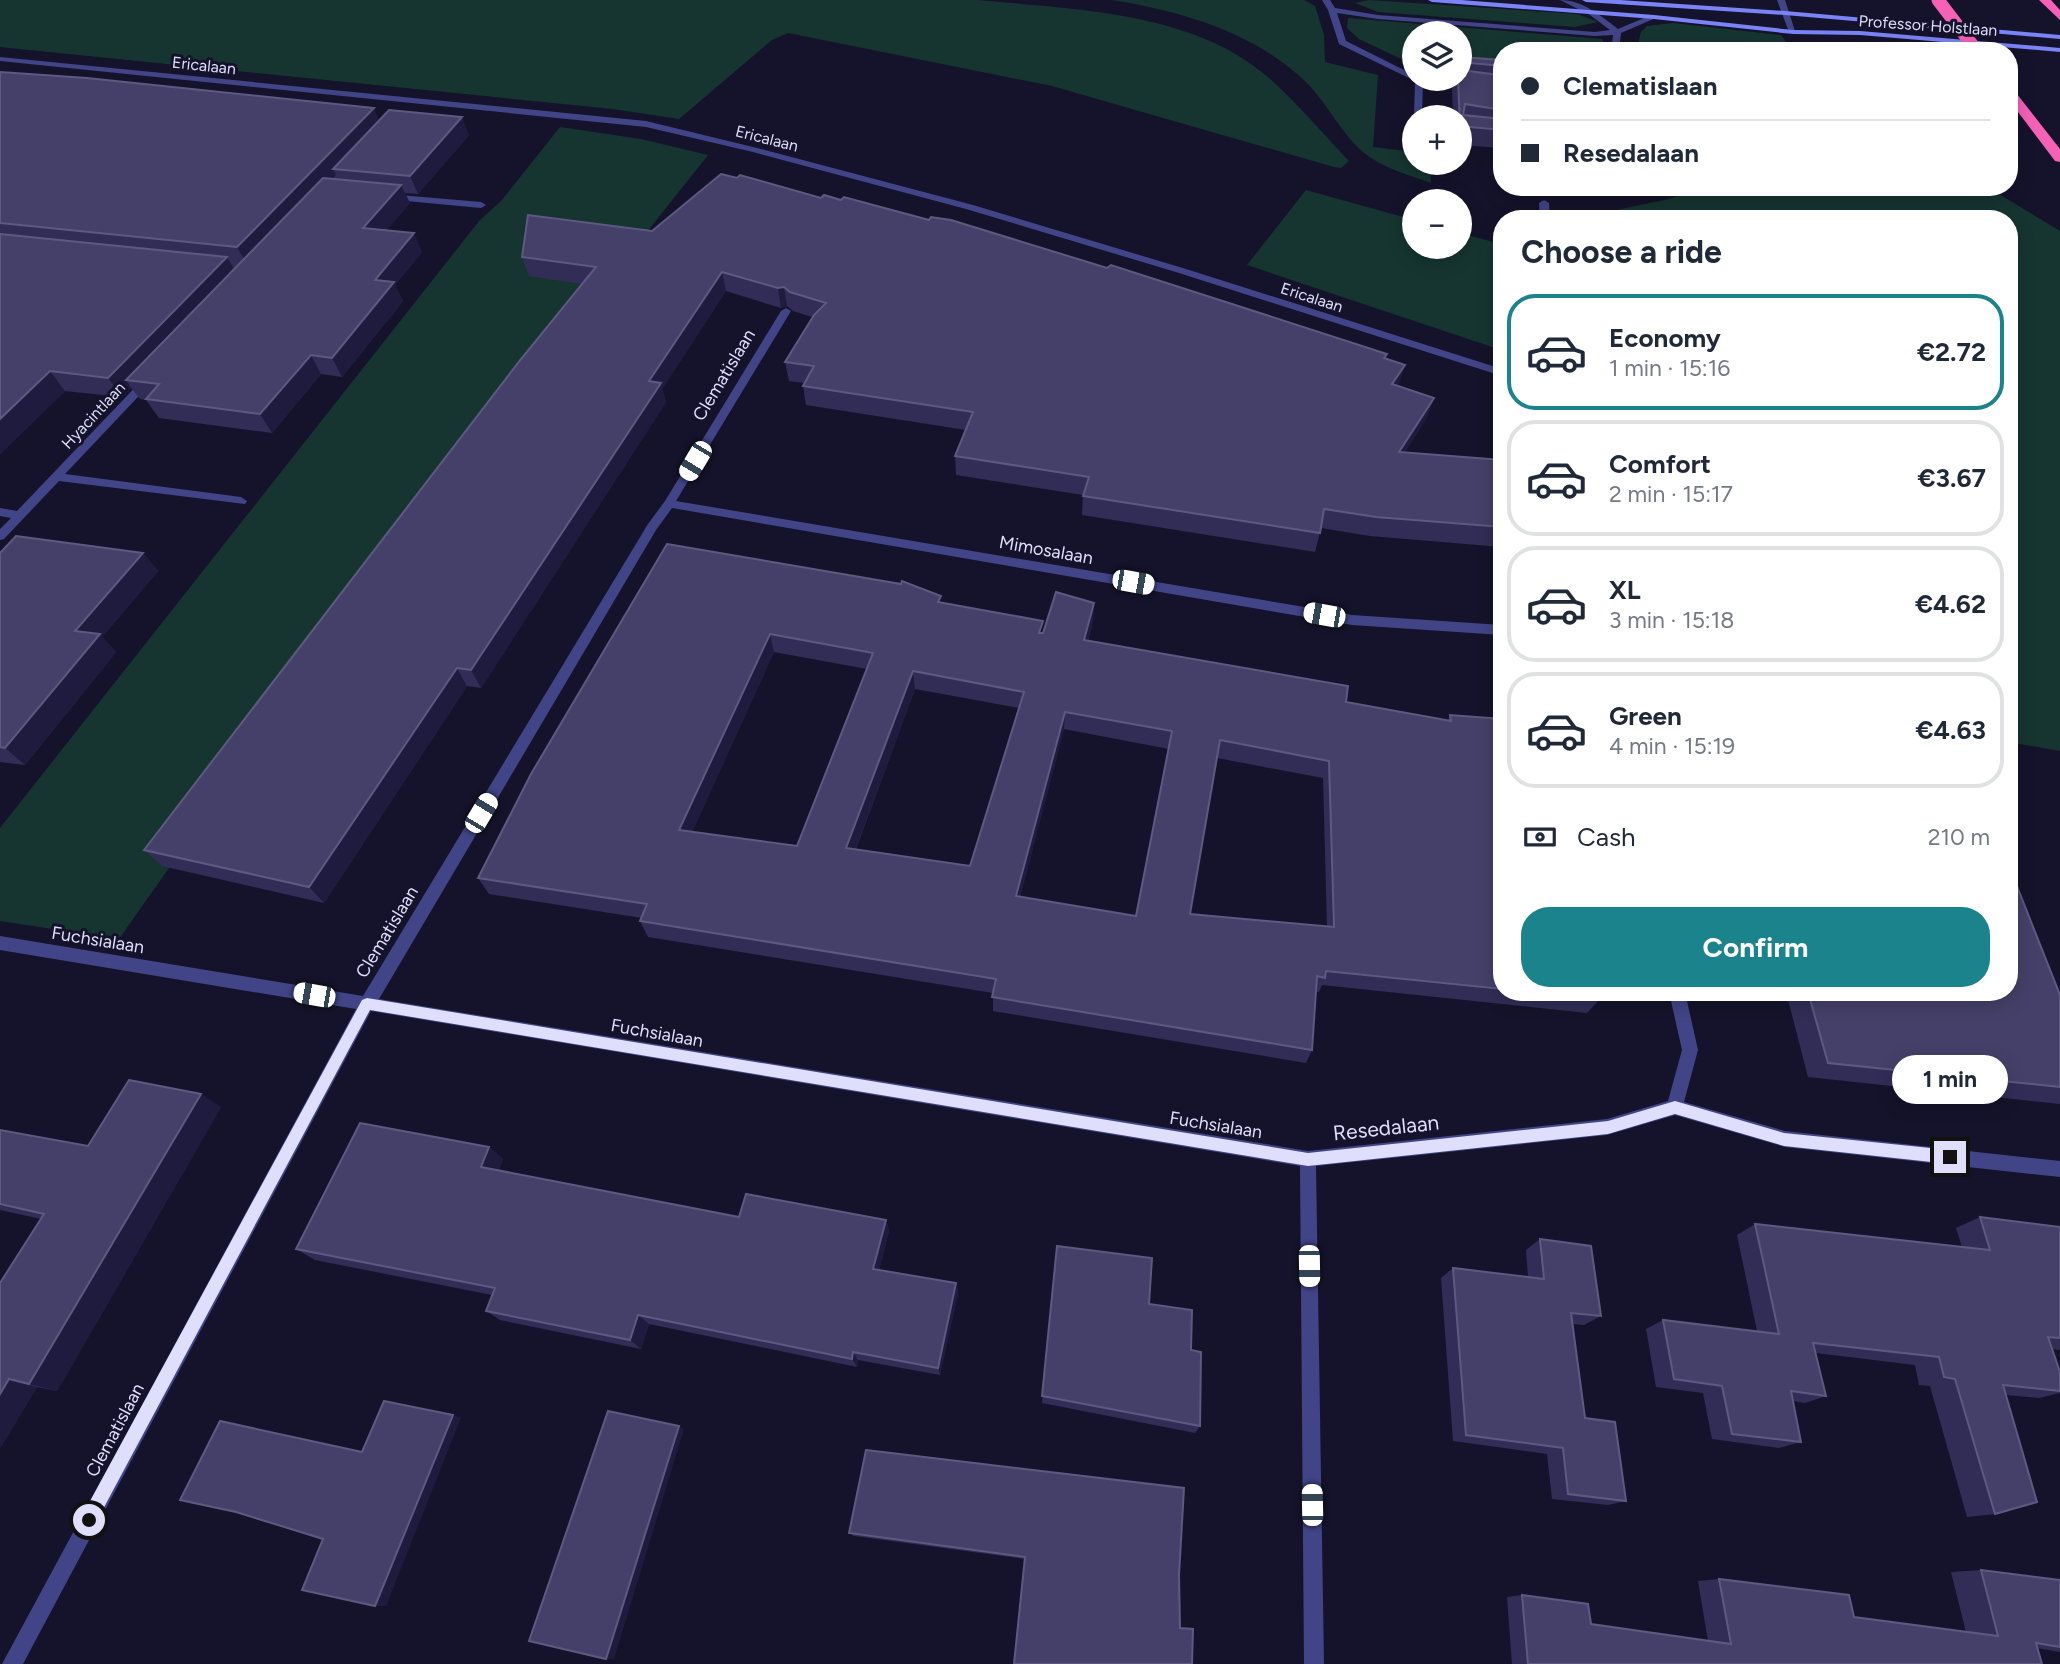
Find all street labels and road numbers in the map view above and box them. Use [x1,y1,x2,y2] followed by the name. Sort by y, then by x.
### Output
[1858,11,1998,40] street label: Professor Holstlaan
[171,53,237,78] street label: Ericalaan
[733,122,800,155] street label: Ericalaan
[1278,279,1345,316] street label: Ericalaan
[688,325,760,425] street label: Clematislaan
[58,378,129,453] street label: Hyacintlaan
[997,531,1095,569] street label: Mimosalaan
[351,882,423,982] street label: Clematislaan
[50,922,146,958] street label: Fuchsialaan
[609,1014,705,1052] street label: Fuchsialaan
[1168,1107,1264,1143] street label: Fuchsialaan
[1332,1109,1440,1146] street label: Resedalaan
[81,1379,149,1481] street label: Clematislaan

